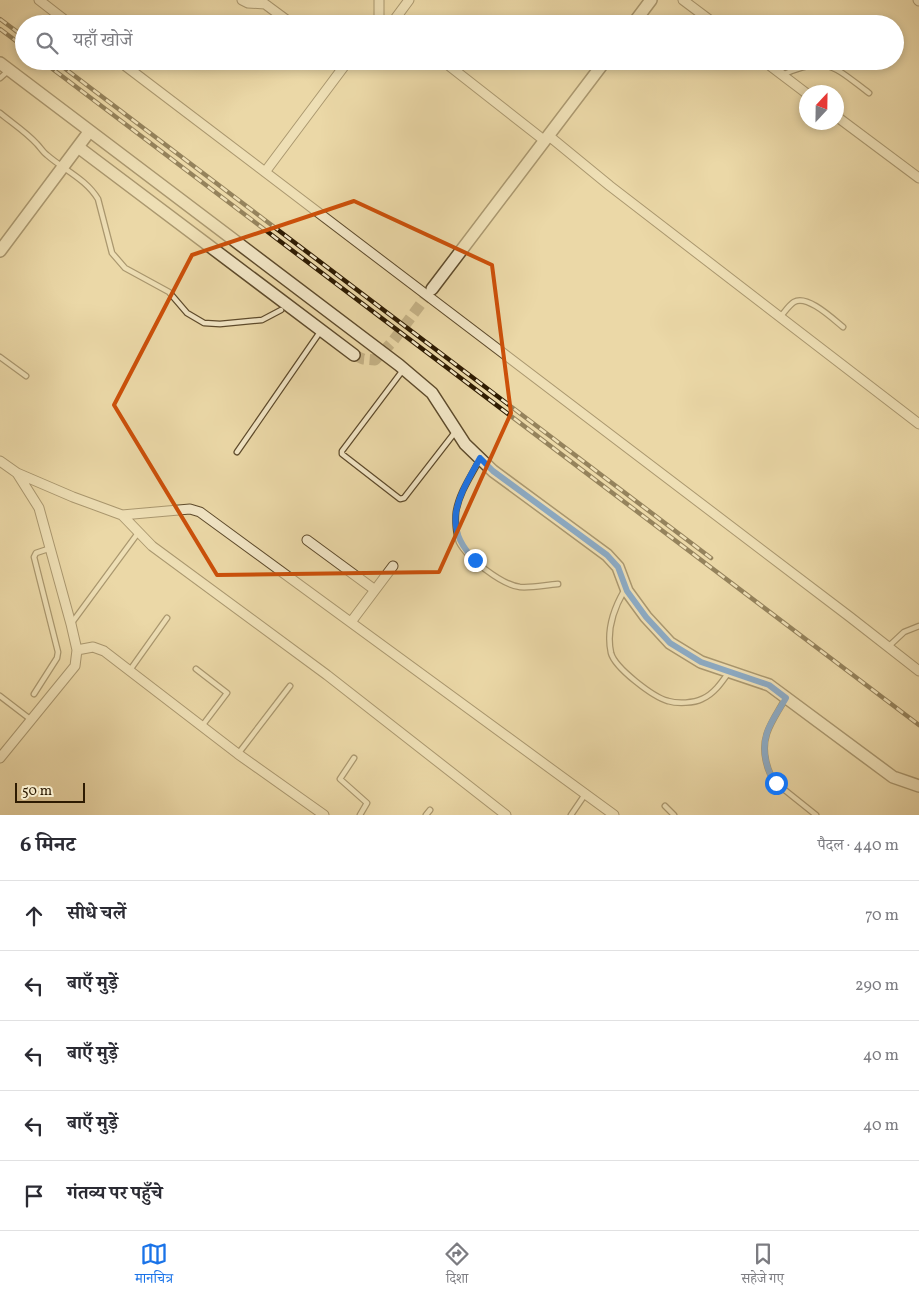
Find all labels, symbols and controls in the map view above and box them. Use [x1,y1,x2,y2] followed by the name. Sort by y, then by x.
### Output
[15,15,904,70] search box
[73,28,132,54] text: यहाँ खोजें
[33,29,61,57] icon: search
[799,85,844,130] north arrow
[464,549,487,572] route end
[765,772,788,795] route start
[15,780,85,803] scale bar
[22,782,52,801] text: 50 m
[20,831,76,860] text: 6 मिनट
[818,835,899,857] text: पैदल · 440 m
[67,901,126,927] text: सीधे चलें
[20,902,48,930] icon: ahead
[865,905,899,927] text: 70 m
[67,971,118,997] text: बाएँ मुड़ें
[20,972,48,1000] icon: left
[855,975,899,997] text: 290 m
[67,1041,118,1067] text: बाएँ मुड़ें
[20,1042,48,1070] icon: left
[863,1045,899,1067] text: 40 m
[67,1111,118,1137] text: बाएँ मुड़ें
[20,1112,48,1140] icon: left
[863,1115,899,1137] text: 40 m
[67,1181,162,1207] text: गंतव्य पर पहुँचे
[20,1182,48,1210] icon: arrive
[135,1240,173,1292] tab: मानचित्र
[443,1240,471,1292] tab: दिशा
[741,1240,784,1292] tab: सहेजे गए

